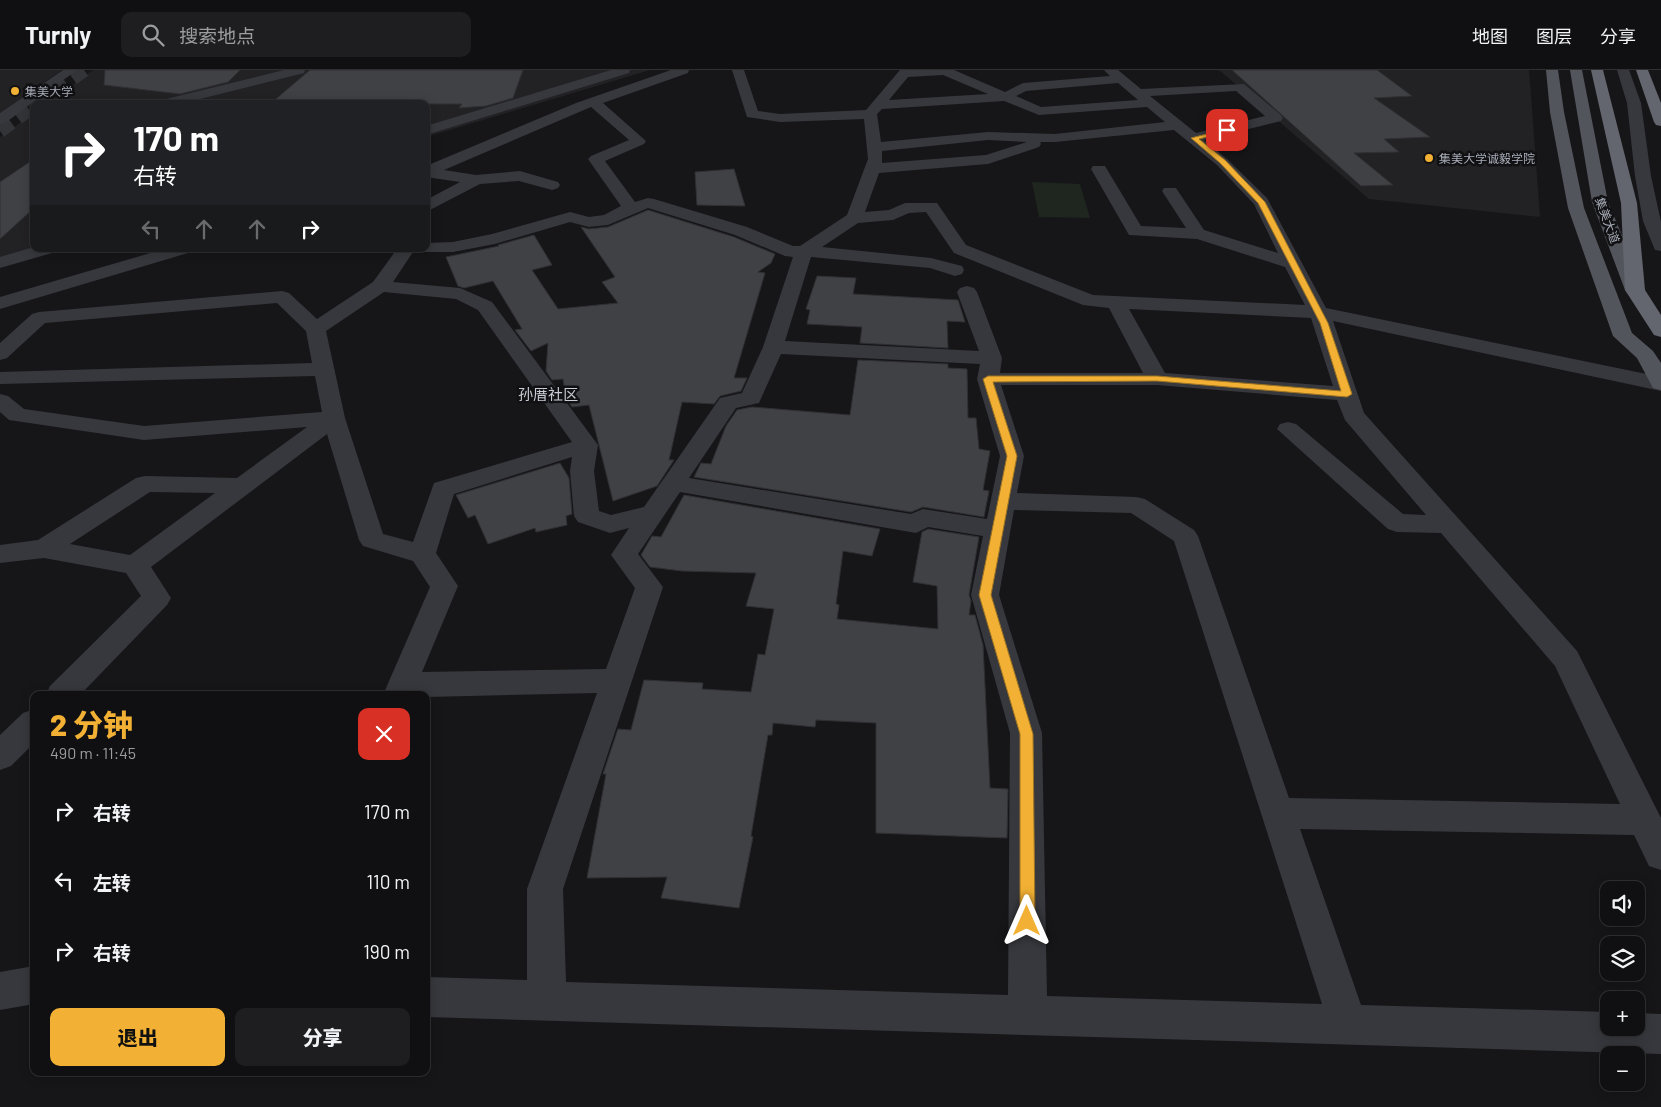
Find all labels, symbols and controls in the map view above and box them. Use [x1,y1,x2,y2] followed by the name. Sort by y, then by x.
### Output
[121,12,471,57] search box
[25,20,91,49] text: Turnly
[139,21,167,49] icon: search
[179,24,255,47] text: 搜索地点
[1472,25,1508,47] text: 地图
[1536,25,1572,47] text: 图层
[1600,25,1636,47] text: 分享
[25,84,73,98] place label: 集美大学
[9,85,21,97] marker: 集美大学
[1206,109,1248,151] pin
[133,116,219,158] text: 170 m
[1213,116,1241,144] icon: arrive
[50,120,115,185] icon: right
[1439,151,1535,165] place label: 集美大学诚毅学院
[1423,152,1435,164] marker: 集美大学诚毅学院
[133,162,177,188] text: 右转
[1593,195,1623,245] street label: 集美大道
[137,215,165,243] icon: left
[190,215,218,243] icon: ahead
[243,215,271,243] icon: ahead
[296,215,324,243] icon: right
[518,385,578,403] district label: 孙厝社区
[50,706,133,742] text: 2 分钟
[358,708,410,760] button: close
[50,743,136,762] text: 490 m · 11:45
[50,797,78,825] icon: right
[364,800,410,823] text: 170 m
[93,801,131,824] text: 右转
[50,867,78,895] icon: left
[366,870,410,893] text: 110 m
[93,871,131,894] text: 左转
[1600,881,1645,1091] map controls
[1600,881,1645,926] button: sound
[1000,894,1052,946] position arrow
[1600,936,1645,981] button: layers
[50,937,78,965] icon: right
[363,940,410,963] text: 190 m
[93,941,131,964] text: 右转
[1600,991,1645,1036] button: +
[50,1008,225,1066] button: 退出
[235,1008,410,1066] button: 分享
[1600,1046,1645,1091] button: −

